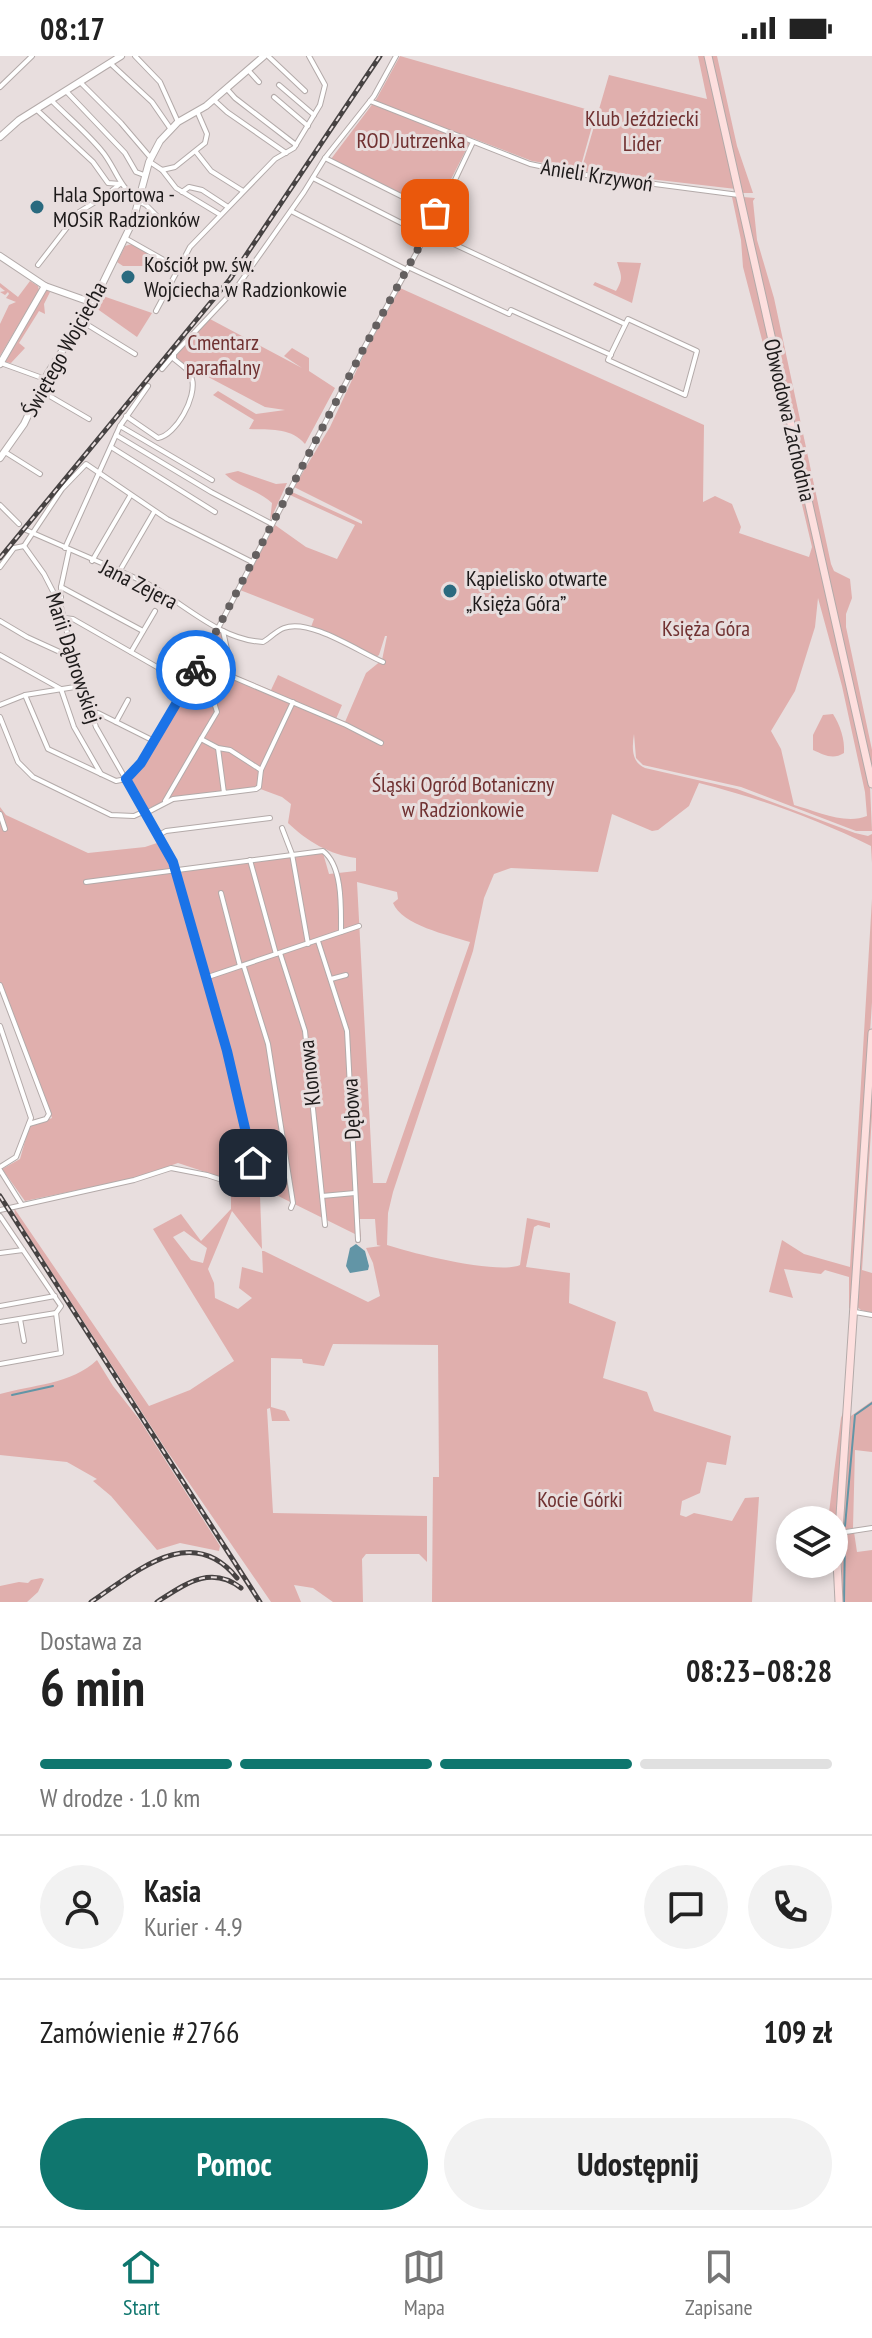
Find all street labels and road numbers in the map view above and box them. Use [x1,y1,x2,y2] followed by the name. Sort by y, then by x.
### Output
[539,152,655,198] street label: Anieli Krzywoń
[15,276,113,422] street label: Świętego Wojciecha
[758,336,822,504] street label: Obwodowa Zachodnia
[95,552,183,615] street label: Jana Zejera
[40,589,108,727] street label: Marii Dąbrowskiej
[292,1039,326,1107] street label: Klonowa
[335,1078,367,1140] street label: Dębowa

